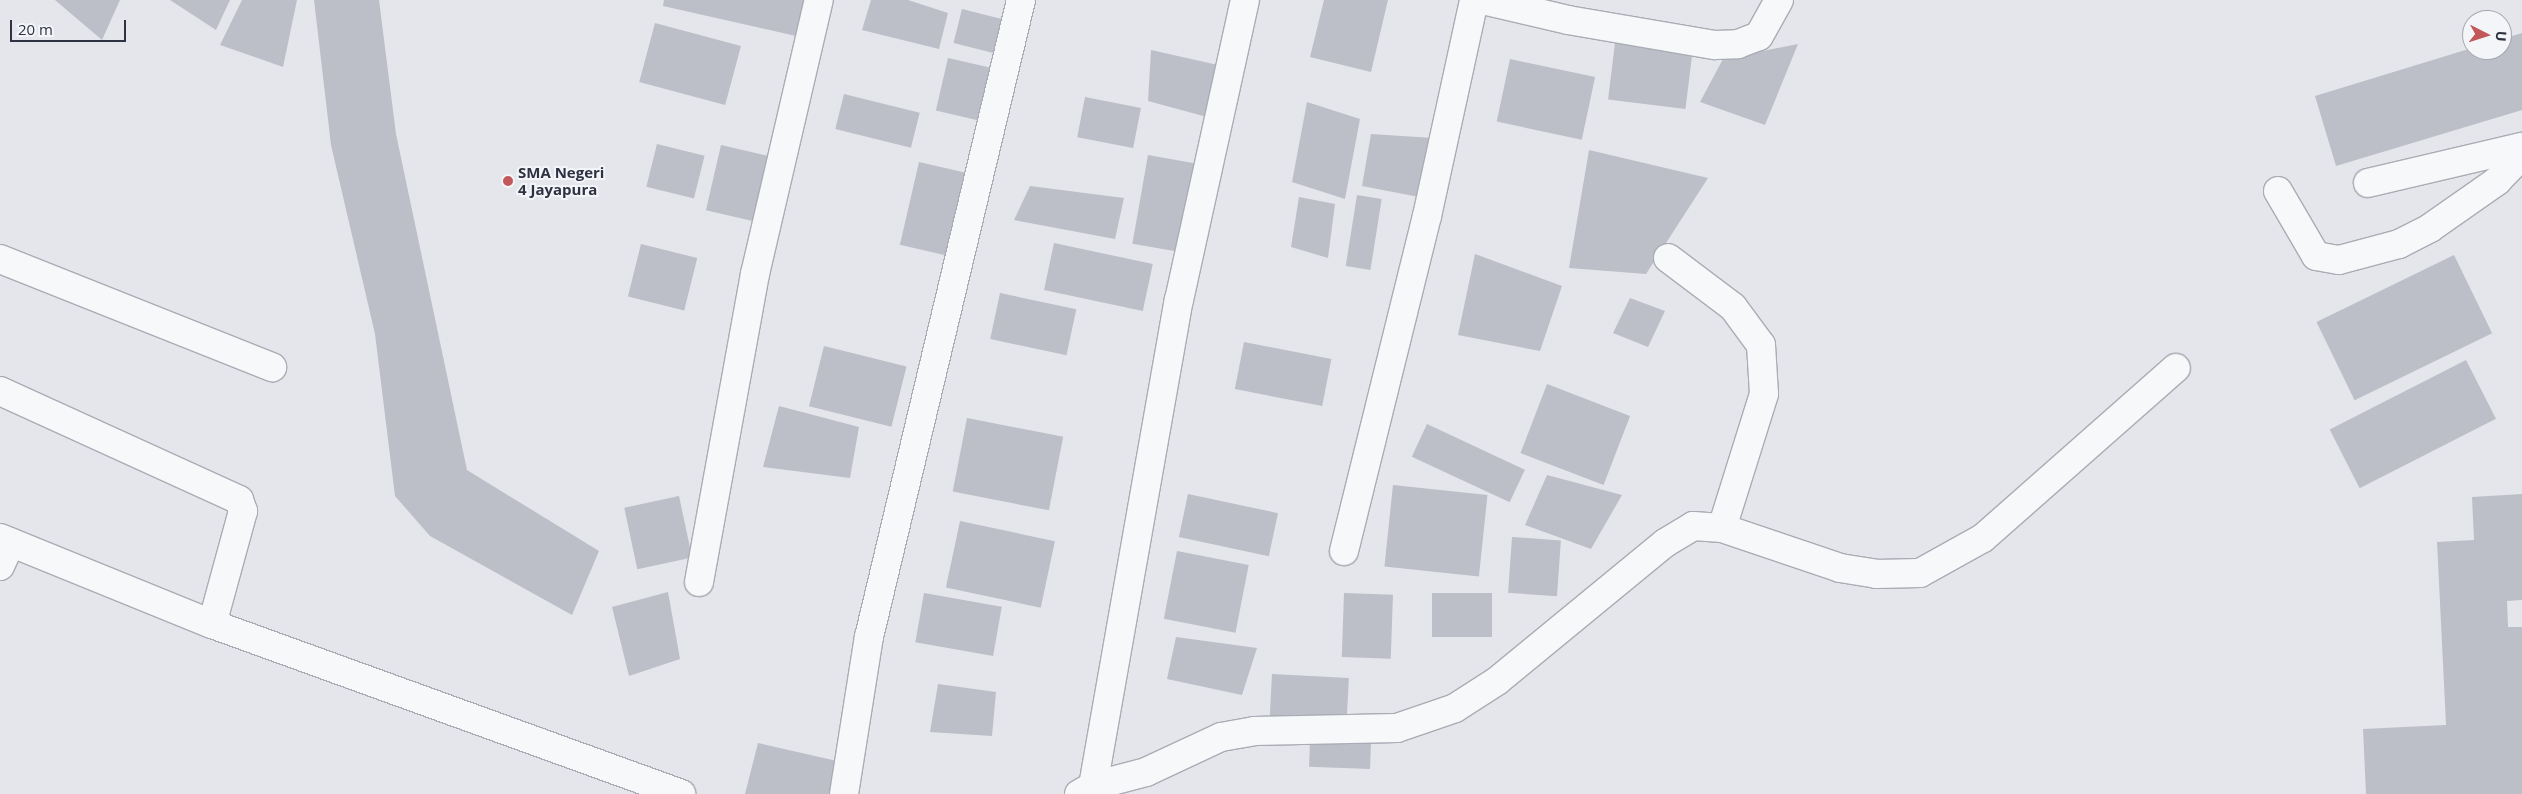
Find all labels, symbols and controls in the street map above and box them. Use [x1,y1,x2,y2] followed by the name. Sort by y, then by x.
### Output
[12,10,129,42] scale bar
[2462,10,2512,60] north arrow
[18,19,53,39] text: 20 m
[2492,30,2511,42] text: U
[518,163,604,198] place label: SMA Negeri 4 Jayapura
[502,175,514,187] marker: SMA Negeri 4 Jayapura

